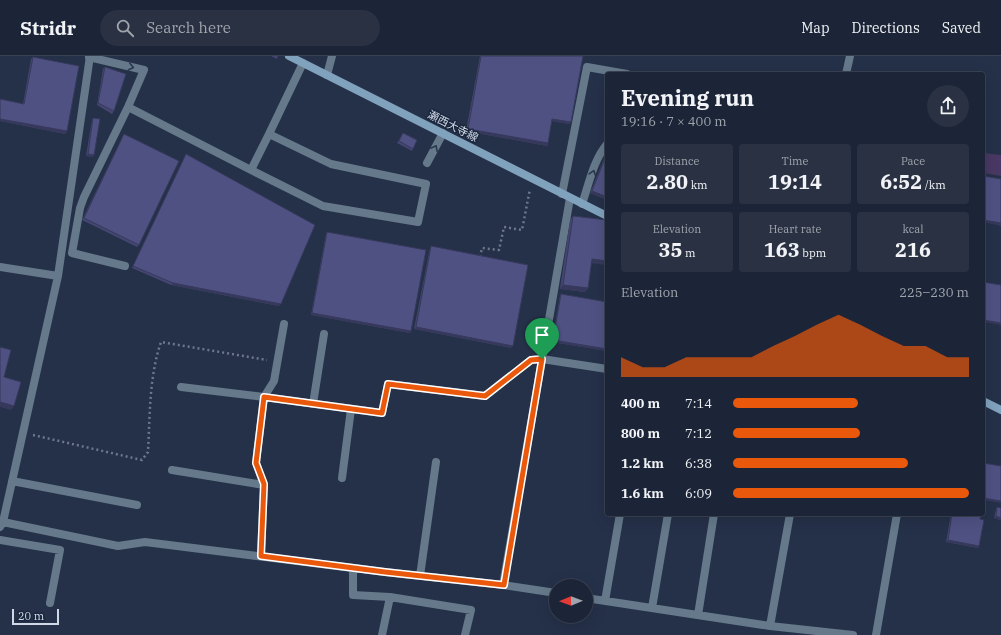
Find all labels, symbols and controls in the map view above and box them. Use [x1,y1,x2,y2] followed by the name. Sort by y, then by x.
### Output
[100,10,380,46] search box
[20,16,76,40] text: Stridr
[114,17,136,39] icon: search
[146,18,231,37] text: Search here
[801,19,830,37] text: Map
[852,19,920,37] text: Directions
[942,19,981,37] text: Saved
[127,62,134,70] one-way arrow
[621,83,754,112] text: Evening run
[927,85,969,127] button: share
[425,107,481,145] street label: 瀬西大寺線
[621,113,727,130] text: 19:16 · 7 × 400 m
[430,145,437,152] one-way arrow
[655,154,699,168] text: Distance
[781,154,809,168] text: Time
[901,154,925,168] text: Pace
[646,168,688,195] text: 2.80
[768,168,822,195] text: 19:14
[880,168,922,195] text: 6:52
[588,170,596,177] one-way arrow
[688,178,708,192] text: km
[922,178,946,192] text: /km
[653,222,701,236] text: Elevation
[769,222,821,236] text: Heart rate
[902,222,924,236] text: kcal
[658,236,682,263] text: 35
[764,236,800,263] text: 163
[895,236,931,263] text: 216
[682,246,696,260] text: m
[800,246,826,260] text: bpm
[621,284,678,301] text: Elevation
[899,284,969,301] text: 225–230 m
[525,318,559,359] pin
[531,324,553,346] icon: arrive
[621,395,660,412] text: 400 m
[685,395,712,412] text: 7:14
[621,425,660,442] text: 800 m
[685,425,712,442] text: 7:12
[621,455,664,472] text: 1.2 km
[685,455,712,472] text: 6:38
[621,485,664,502] text: 1.6 km
[685,485,712,502] text: 6:09
[549,579,593,623] north arrow
[549,579,593,623] map controls
[12,607,59,626] scale bar
[18,609,44,623] text: 20 m

